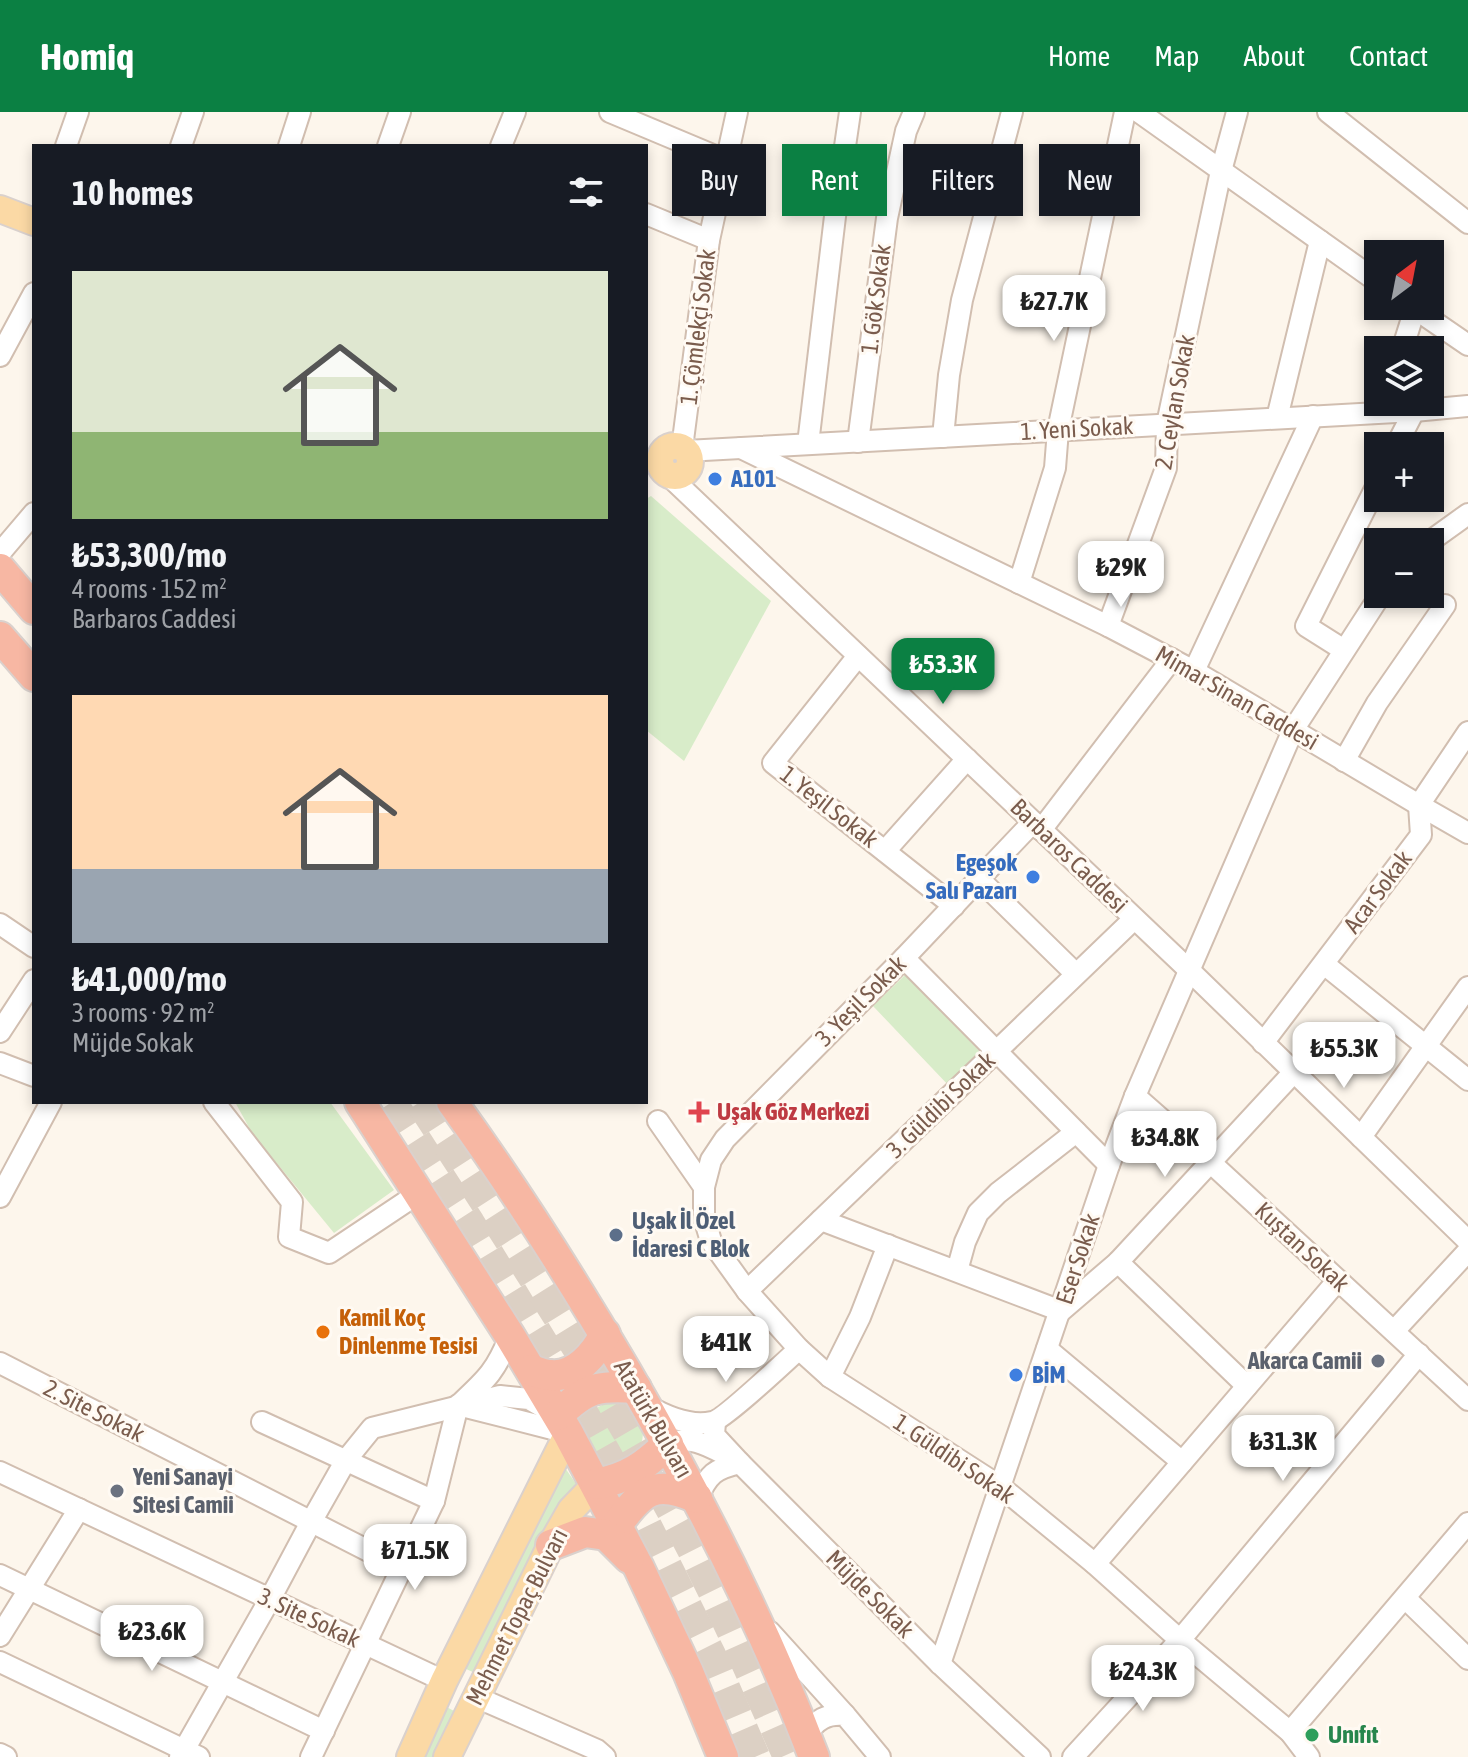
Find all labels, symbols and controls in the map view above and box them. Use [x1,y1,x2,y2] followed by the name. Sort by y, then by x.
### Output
[40,35,134,78] text: Homiq
[1048,40,1110,72] text: Home
[1154,40,1199,72] text: Map
[1243,40,1305,72] text: About
[1349,40,1428,72] text: Contact
[672,144,766,216] chip: Buy
[782,144,887,216] chip: Rent
[903,144,1023,216] chip: Filters
[1039,144,1140,216] chip: New
[564,170,608,214] icon: filters
[72,173,193,212] text: 10 homes
[1364,240,1444,320] north arrow
[1364,240,1444,608] map controls
[855,242,896,355] street label: 1. Gök Sokak
[675,247,721,406] street label: 1. Çömlekçi Sokak
[989,275,1119,343] pin: ₺27.7K
[1020,286,1088,316] text: ₺27.7K
[268,323,412,467] icon: home
[1149,332,1200,471] street label: 2. Ceylan Sokak
[1364,336,1444,416] button: layers
[1020,412,1135,445] street label: 1. Yeni Sokak
[1364,432,1444,512] button: +
[730,465,777,492] place label: A101
[706,470,724,488] marker: A101
[1364,528,1444,608] button: −
[72,535,227,574] text: ₺53,300/mo
[1074,541,1168,609] pin: ₺29K
[1096,552,1146,582] text: ₺29K
[72,574,227,604] text: 4 rooms · 152 m²
[72,604,237,634] text: Barbaros Caddesi
[878,638,1008,706] pin: ₺53.3K
[1151,640,1323,755] street label: Mimar Sinan Caddesi
[909,649,977,679] text: ₺53.3K
[268,747,412,891] icon: home
[775,760,884,853] street label: 1. Yeşil Sokak
[1005,793,1133,918] street label: Barbaros Caddesi
[1338,845,1417,938] street label: Acar Sokak
[926,849,1017,904] place label: Egeşok Salı Pazarı
[1024,868,1042,886] marker: Egeşok Salı Pazarı
[810,950,912,1051] street label: 3. Yeşil Sokak
[72,959,227,998] text: ₺41,000/mo
[72,998,214,1028] text: 3 rooms · 92 m²
[1279,1022,1409,1090] pin: ₺55.3K
[72,1028,194,1058] text: Müjde Sokak
[1310,1033,1378,1063] text: ₺55.3K
[881,1046,1001,1163] street label: 3. Güldibi Sokak
[717,1098,870,1125] place label: Uşak Göz Merkezi
[688,1101,710,1123] marker: Uşak Göz Merkezi
[1100,1111,1230,1179] pin: ₺34.8K
[1131,1122,1199,1152] text: ₺34.8K
[1250,1196,1355,1297] street label: Kuştan Sokak
[632,1207,750,1262] place label: Uşak İl Özel İdaresi C Blok
[1050,1210,1105,1308] street label: Eser Sokak
[607,1226,625,1244] marker: Uşak İl Özel İdaresi C Blok
[339,1304,478,1359] place label: Kamil Koç Dinlenme Tesisi
[679,1316,773,1384] pin: ₺41K
[314,1323,332,1341] marker: Kamil Koç Dinlenme Tesisi
[701,1327,751,1357] text: ₺41K
[1247,1347,1362,1374] place label: Akarca Camii
[1369,1352,1387,1370] marker: Akarca Camii
[609,1355,698,1483] street label: Atatürk Bulvarı
[1032,1361,1066,1388] place label: BİM
[1007,1366,1025,1384] marker: BİM
[40,1374,149,1448] street label: 2. Site Sokak
[889,1408,1020,1509] street label: 1. Güldibi Sokak
[1218,1415,1348,1483] pin: ₺31.3K
[1249,1426,1317,1456] text: ₺31.3K
[132,1463,234,1518] place label: Yeni Sanayi Sitesi Camii
[108,1482,126,1500] marker: Yeni Sanayi Sitesi Camii
[350,1524,480,1592] pin: ₺71.5K
[460,1524,573,1710] street label: Mehmet Topaç Bulvarı
[381,1535,449,1565] text: ₺71.5K
[821,1544,920,1643] street label: Müjde Sokak
[254,1582,365,1653] street label: 3. Site Sokak
[87,1605,217,1673] pin: ₺23.6K
[118,1616,186,1646] text: ₺23.6K
[1078,1645,1208,1713] pin: ₺24.3K
[1109,1656,1177,1686] text: ₺24.3K
[1328,1721,1378,1748] place label: Unıfıt
[1303,1726,1321,1744] marker: Unıfıt

